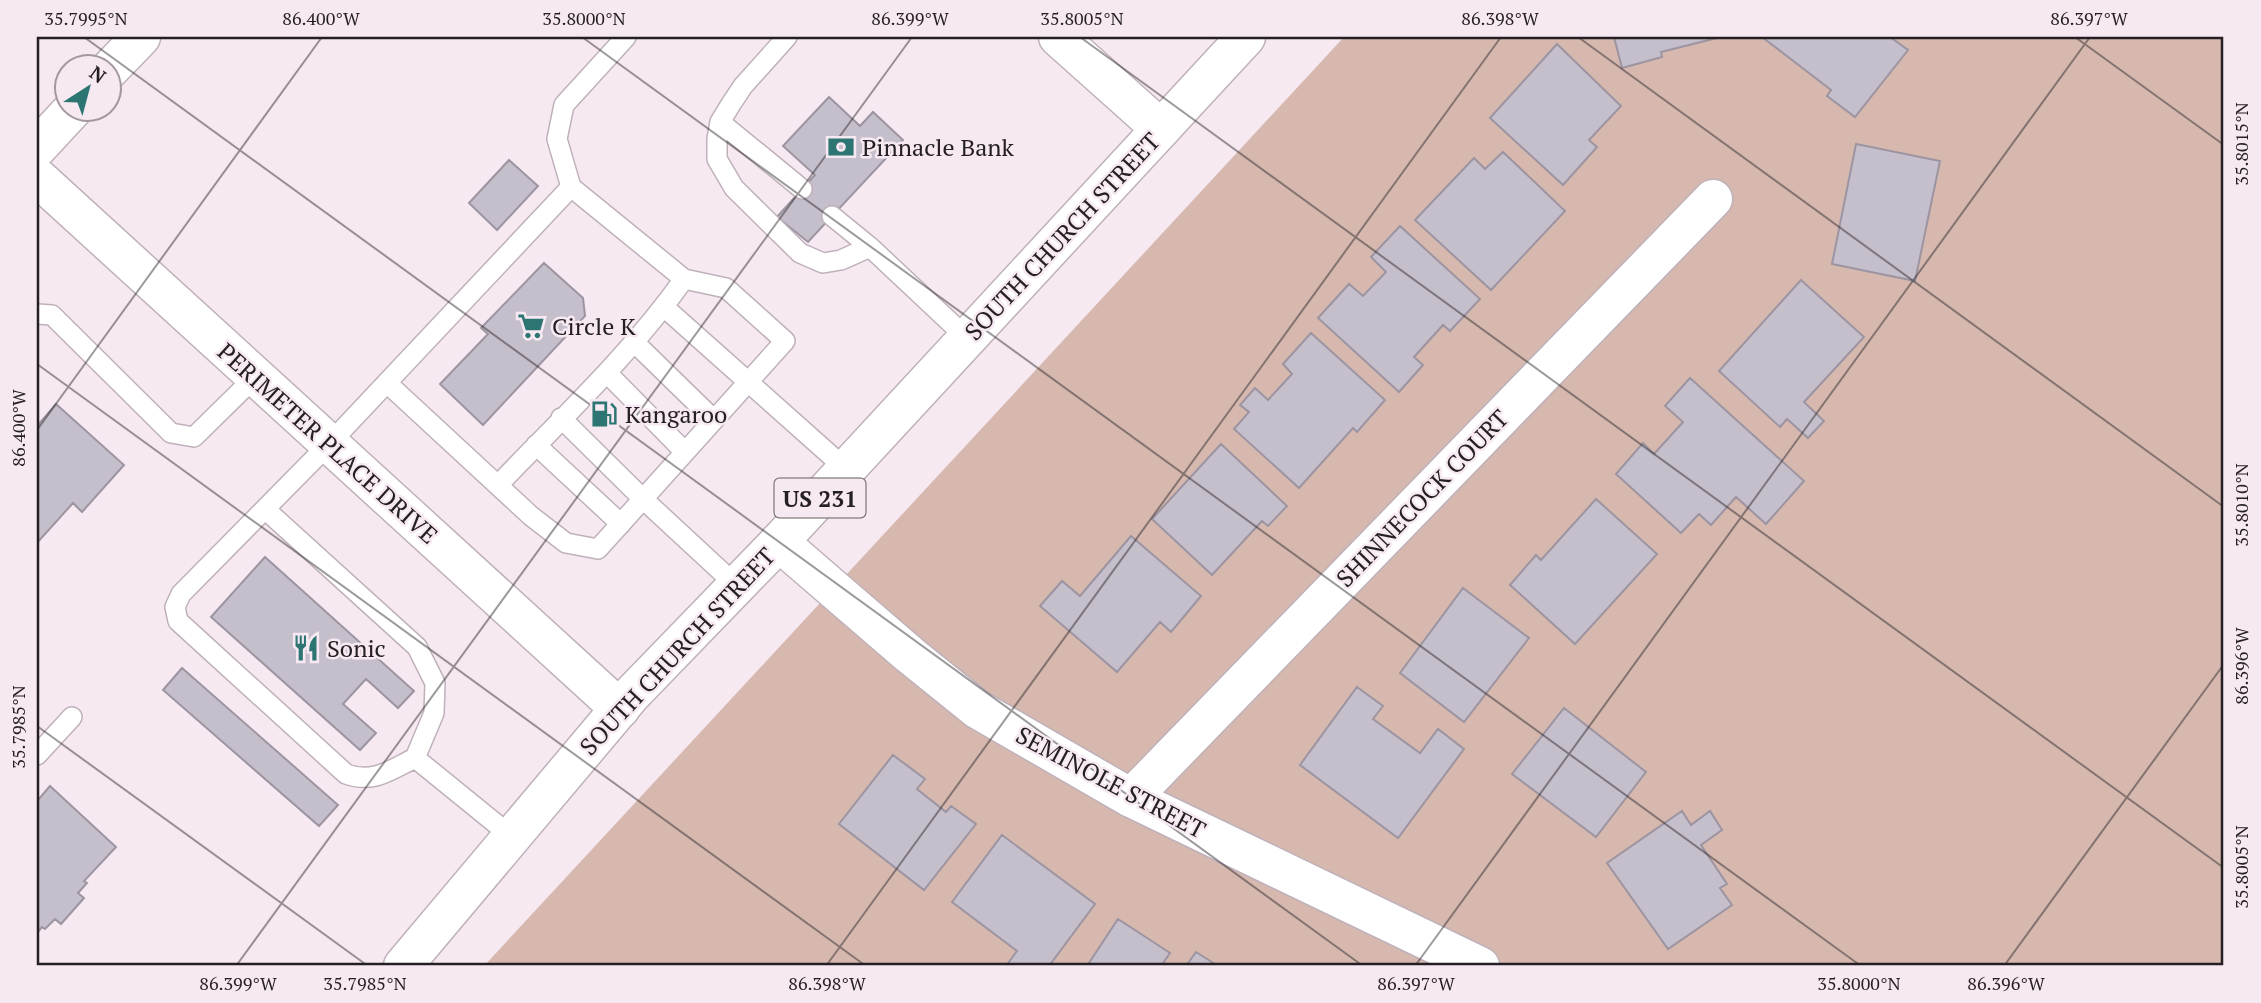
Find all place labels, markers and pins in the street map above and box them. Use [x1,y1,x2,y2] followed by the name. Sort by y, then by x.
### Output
[862,131,1015,163] place label: Pinnacle Bank
[826,132,856,162] bank icon: Pinnacle Bank
[552,310,636,342] place label: Circle K
[516,311,546,341] supermarket icon: Circle K
[625,398,727,430] place label: Kangaroo
[589,399,619,429] fuel station icon: Kangaroo
[327,632,386,664] place label: Sonic
[291,633,321,663] restaurant icon: Sonic

